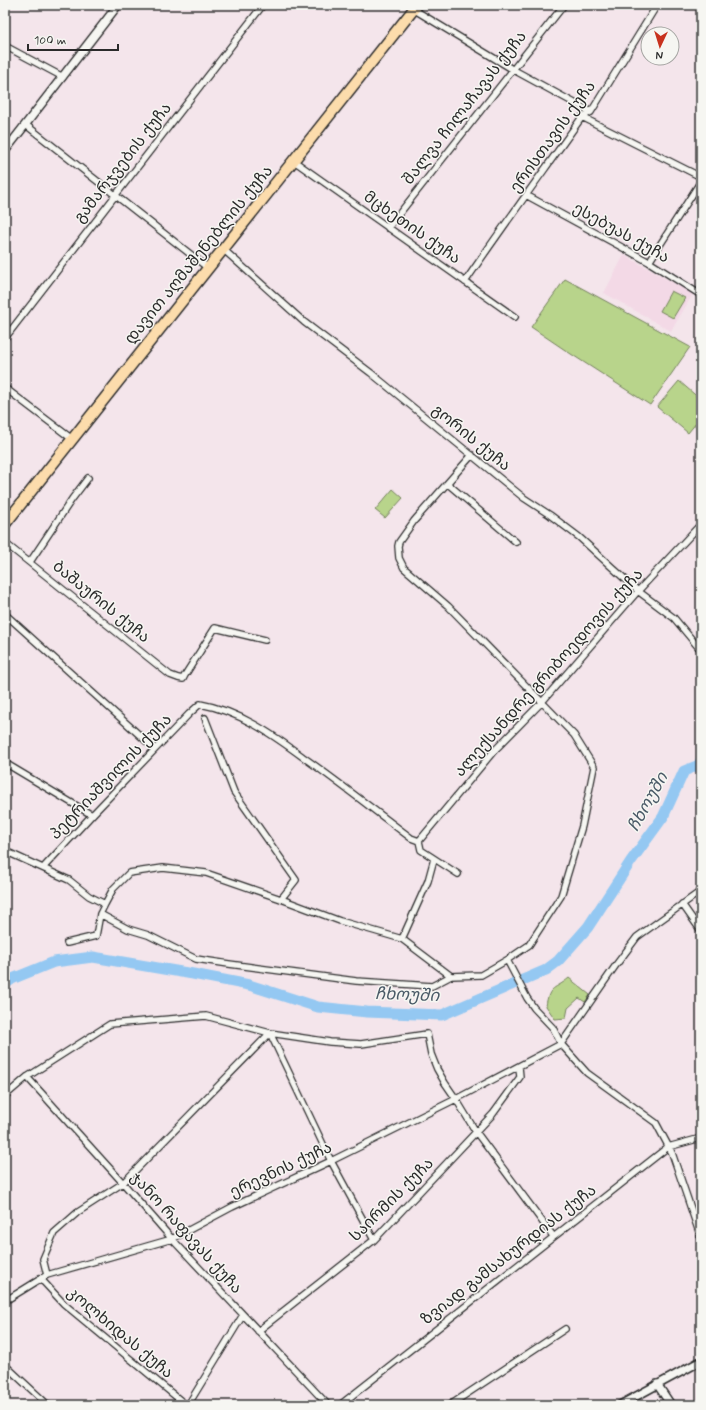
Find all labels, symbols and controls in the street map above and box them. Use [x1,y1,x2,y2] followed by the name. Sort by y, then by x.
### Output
[28,26,118,52] scale bar
[640,26,680,66] north arrow
[398,27,532,189] street label: შალვა ჩილაჩავას ქუჩა
[34,33,66,49] text: 100 m
[655,48,664,62] text: N
[505,77,601,197] street label: ერისთავის ქუჩა
[69,98,177,228] street label: გამარჯვების ქუჩა
[120,161,278,349] street label: დავით აღმაშენებლის ქუჩა
[359,187,465,269] street label: მცხეთის ქუჩა
[569,198,673,268] street label: ესებუას ქუჩა
[427,400,515,476] street label: გორის ქუჩა
[48,556,154,648] street label: ბაშაურის ქუჩა
[450,565,648,781] street label: ალექსანდრე გრიბოედოვის ქუჩა
[45,710,177,844] street label: პეტრიაშვილის ქუჩა
[623,768,674,835] water label: ჩხოუში
[375,983,441,1007] water label: ჩხოუში
[226,1137,336,1203] street label: ერევნის ქუჩა
[345,1153,439,1247] street label: საირმის ქუჩა
[126,1167,246,1299] street label: ჯანო რაფავას ქუჩა
[417,1180,601,1330] street label: ზვიად გამსახურდიას ქუჩა
[63,1282,177,1384] street label: კოლხიდას ქუჩა

